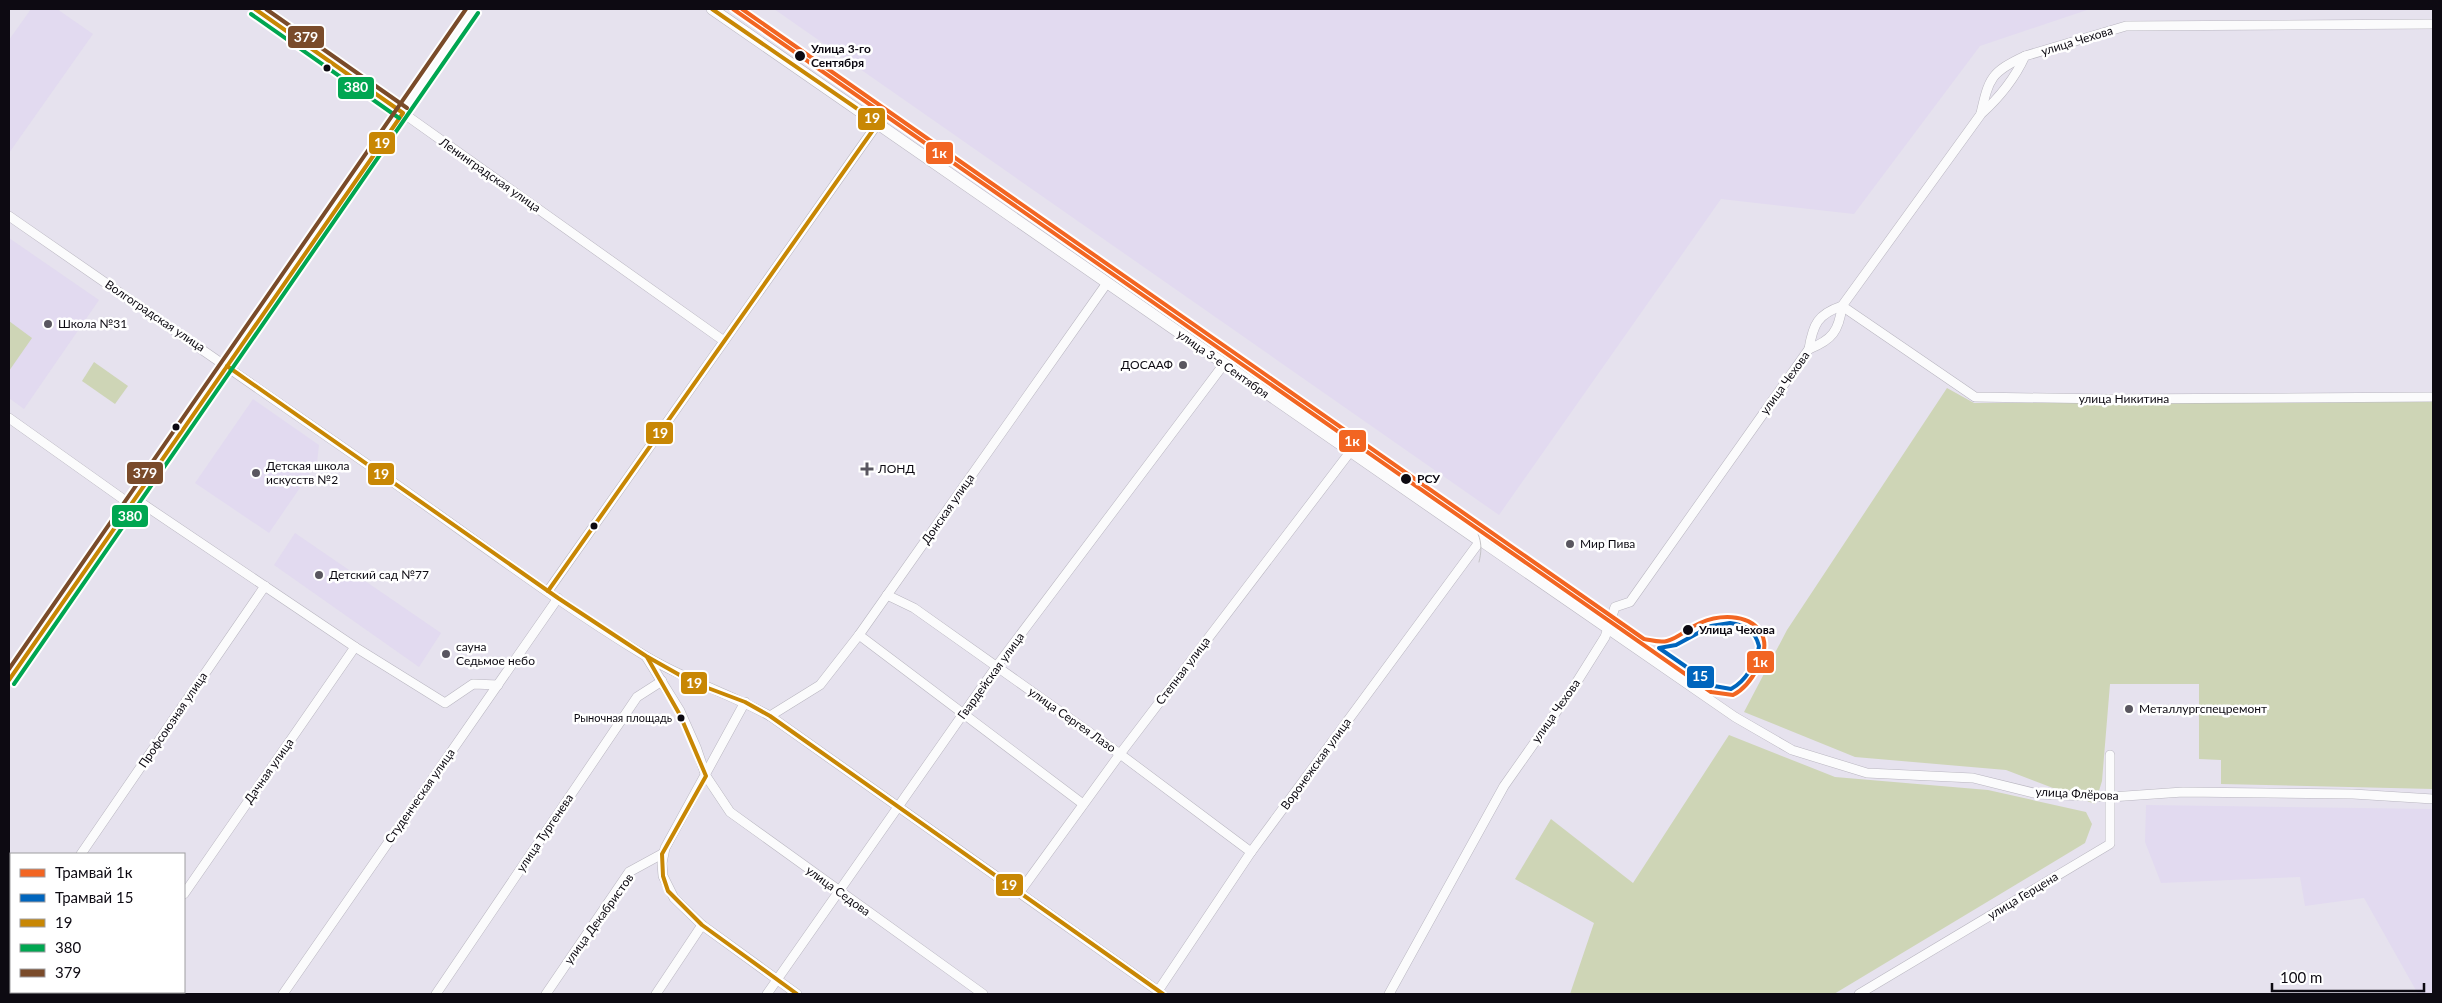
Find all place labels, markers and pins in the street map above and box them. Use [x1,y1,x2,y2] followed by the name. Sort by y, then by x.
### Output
[810,41,871,70] place label: Улица 3-го Сентября
[793,49,807,63] marker: Улица 3-го Сентября
[322,63,332,73] unlabelled marker
[58,316,127,331] place label: Школа №31
[42,318,54,330] marker: Школа №31
[1121,357,1173,372] place label: ДОСААФ
[1177,359,1189,371] marker: ДОСААФ
[171,422,181,432] unlabelled marker
[266,458,350,487] place label: Детская школа искусств №2
[877,461,915,476] place label: ЛОНД
[860,462,874,476] marker: ЛОНД
[250,467,262,479] marker: Детская школа искусств №2
[1417,471,1440,486] place label: РСУ
[1399,472,1413,486] marker: РСУ
[589,521,599,531] unlabelled marker
[1580,536,1635,551] place label: Мир Пива
[1564,538,1576,550] marker: Мир Пива
[329,567,429,582] place label: Детский сад №77
[313,569,325,581] marker: Детский сад №77
[1698,622,1775,637] place label: Улица Чехова
[1681,623,1695,637] marker: Улица Чехова
[456,639,535,668] place label: сауна Седьмое небо
[440,648,452,660] marker: сауна Седьмое небо
[2139,701,2267,716] place label: Металлургспецремонт
[2123,703,2135,715] marker: Металлургспецремонт
[574,711,672,724] place label: Рыночная площадь
[676,713,686,723] marker: Рыночная площадь

